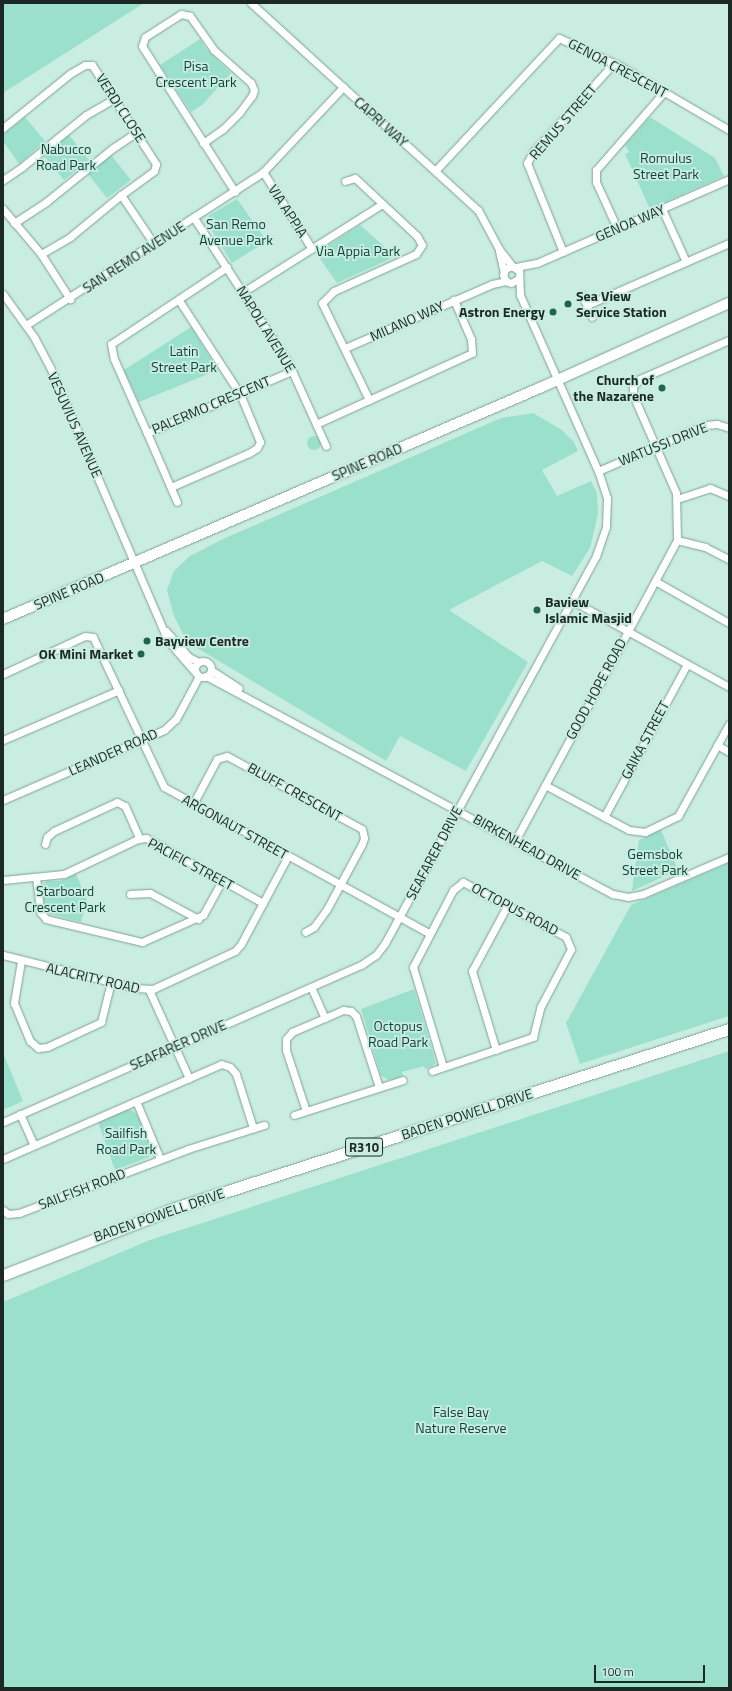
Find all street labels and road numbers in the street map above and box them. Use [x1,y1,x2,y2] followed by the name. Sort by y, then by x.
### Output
[565,35,671,101] street label: GENOA CRESCENT
[93,70,149,146] street label: VERDI CLOSE
[526,81,600,163] street label: REMUS STREET
[351,93,411,151] street label: CAPRI WAY
[265,181,311,241] street label: VIA APPIA
[593,201,667,245] street label: GENOA WAY
[80,218,188,296] street label: SAN REMO AVENUE
[233,283,299,375] street label: NAPOLI AVENUE
[367,297,447,345] street label: MILANO WAY
[44,370,106,480] street label: VESUVIUS AVENUE
[149,372,273,438] street label: PALERMO CRESCENT
[616,418,710,470] street label: WATUSSI DRIVE
[329,440,405,484] street label: SPINE ROAD
[31,569,107,613] street label: SPINE ROAD
[562,636,630,742] street label: GOOD HOPE ROAD
[617,698,673,782] street label: GAIKA STREET
[66,725,160,779] street label: LEANDER ROAD
[245,759,345,825] street label: BLUFF CRESCENT
[179,791,291,863] street label: ARGONAUT STREET
[402,803,466,903] street label: SEAFARER DRIVE
[470,810,584,884] street label: BIRKENHEAD DRIVE
[145,834,237,894] street label: PACIFIC STREET
[469,879,561,939] street label: OCTOPUS ROAD
[44,959,142,997] street label: ALACRITY ROAD
[127,1016,229,1074] street label: SEAFARER DRIVE
[399,1085,535,1143] street label: BADEN POWELL DRIVE
[345,1136,383,1158] road number: R310
[36,1165,128,1213] street label: SAILFISH ROAD
[91,1185,227,1245] street label: BADEN POWELL DRIVE

